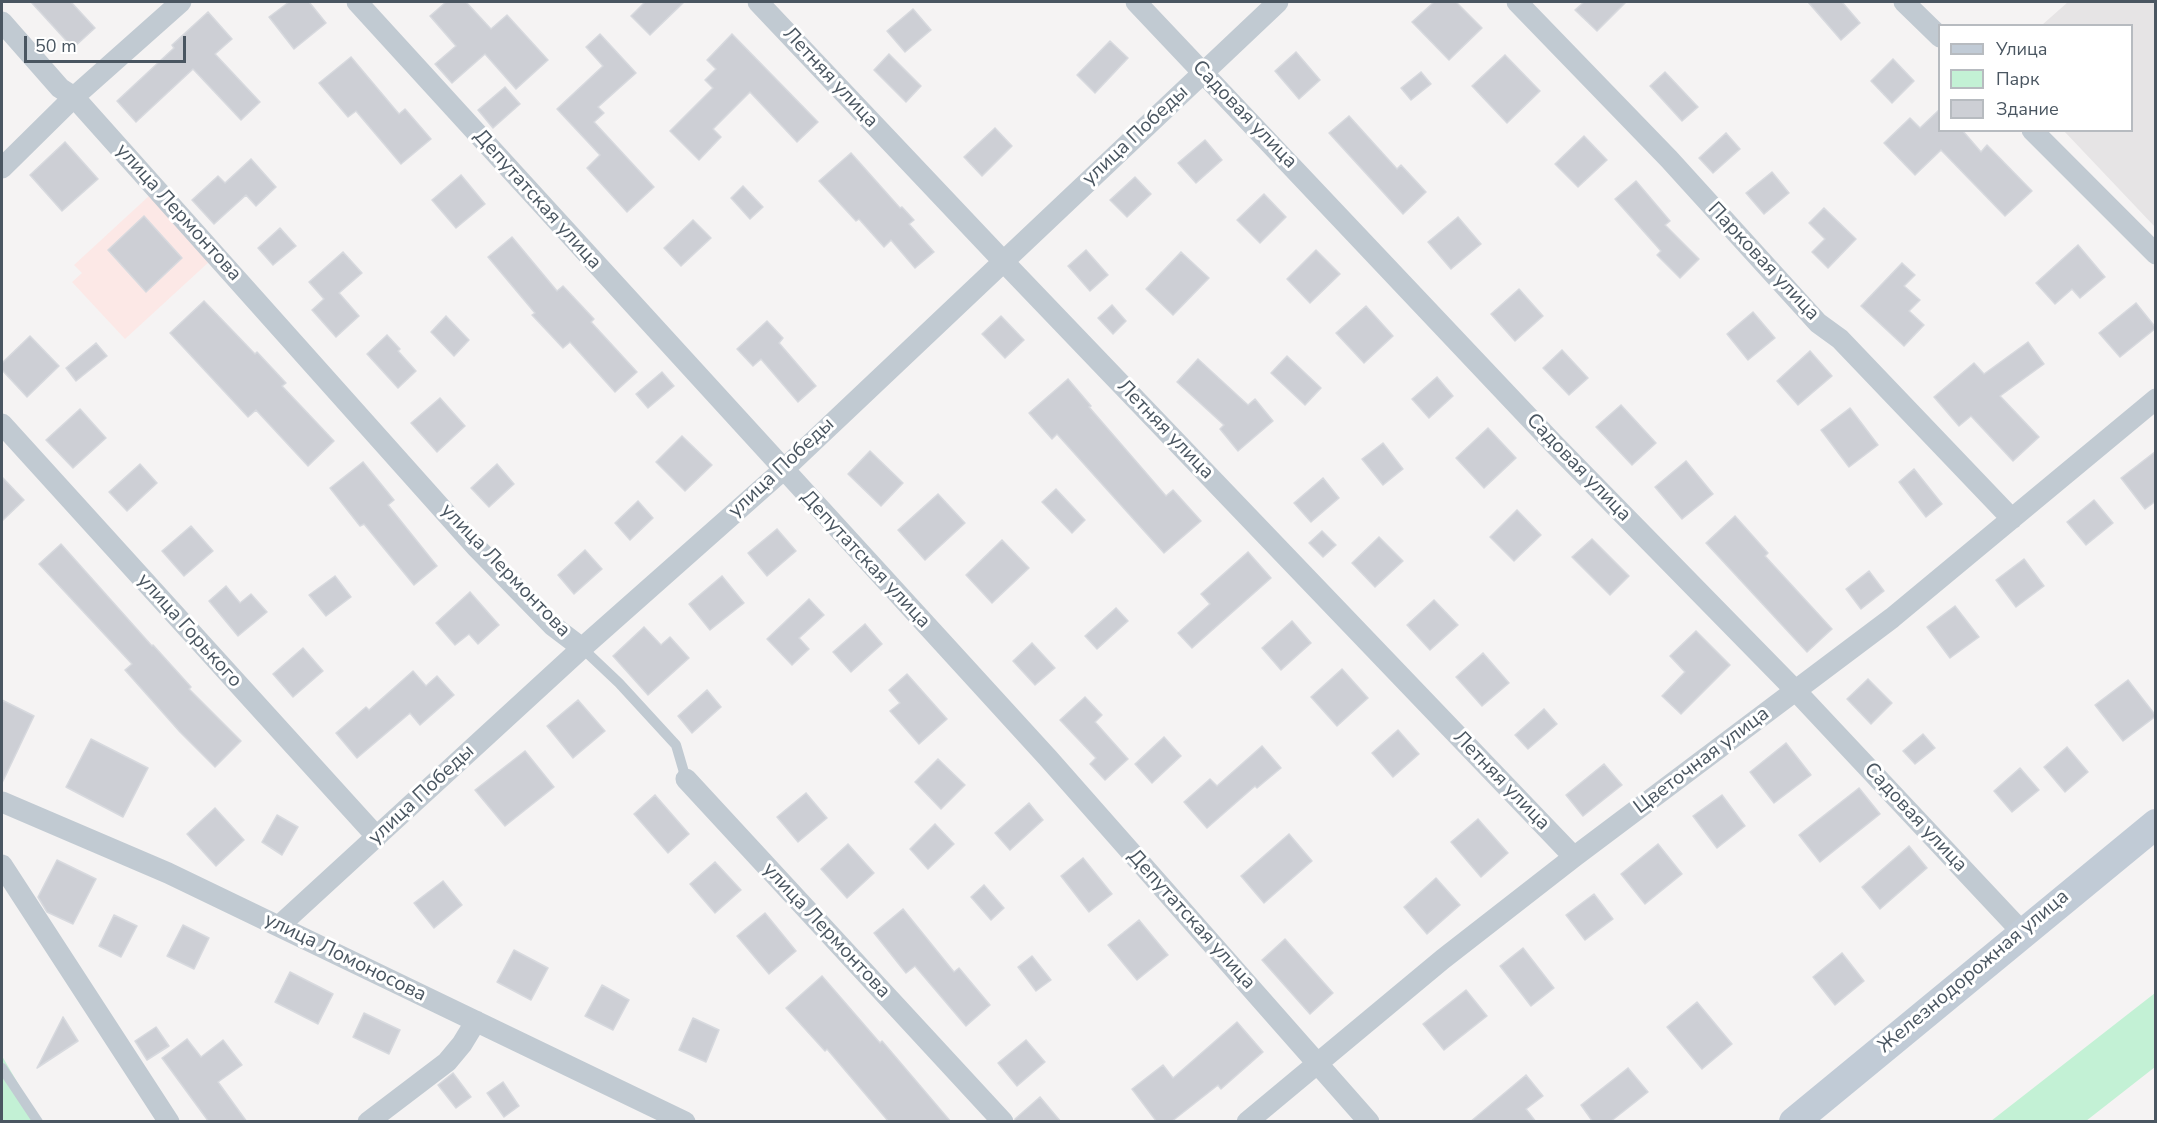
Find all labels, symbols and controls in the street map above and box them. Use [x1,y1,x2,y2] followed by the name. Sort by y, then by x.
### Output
[777,23,883,133] street label: Летняя улица
[27,24,189,62] scale bar
[1938,24,2133,132] legend
[35,34,77,58] text: 50 m
[1996,37,2047,61] text: Улица
[1187,56,1301,174] street label: Садовая улица
[1996,67,2039,91] text: Парк
[1078,81,1194,191] street label: улица Победы
[1996,97,2059,121] text: Здание
[468,125,606,275] street label: Депутатская улица
[110,139,246,287] street label: улица Лермонтова
[1702,198,1824,326] street label: Парковая улица
[1112,375,1218,485] street label: Летняя улица
[1521,409,1635,527] street label: Садовая улица
[724,413,840,523] street label: улица Победы
[795,486,935,634] street label: Депутатская улица
[435,499,575,643] street label: улица Лермонтова
[132,569,246,693] street label: улица Горького
[1630,702,1774,820] street label: Цветочная улица
[1448,726,1554,836] street label: Летняя улица
[364,740,480,850] street label: улица Победы
[1858,758,1972,878] street label: Садовая улица
[1122,845,1260,995] street label: Депутатская улица
[757,858,895,1004] street label: улица Лермонтова
[1874,885,2074,1059] street label: Железнодорожная улица
[260,908,430,1008] street label: улица Ломоносова

